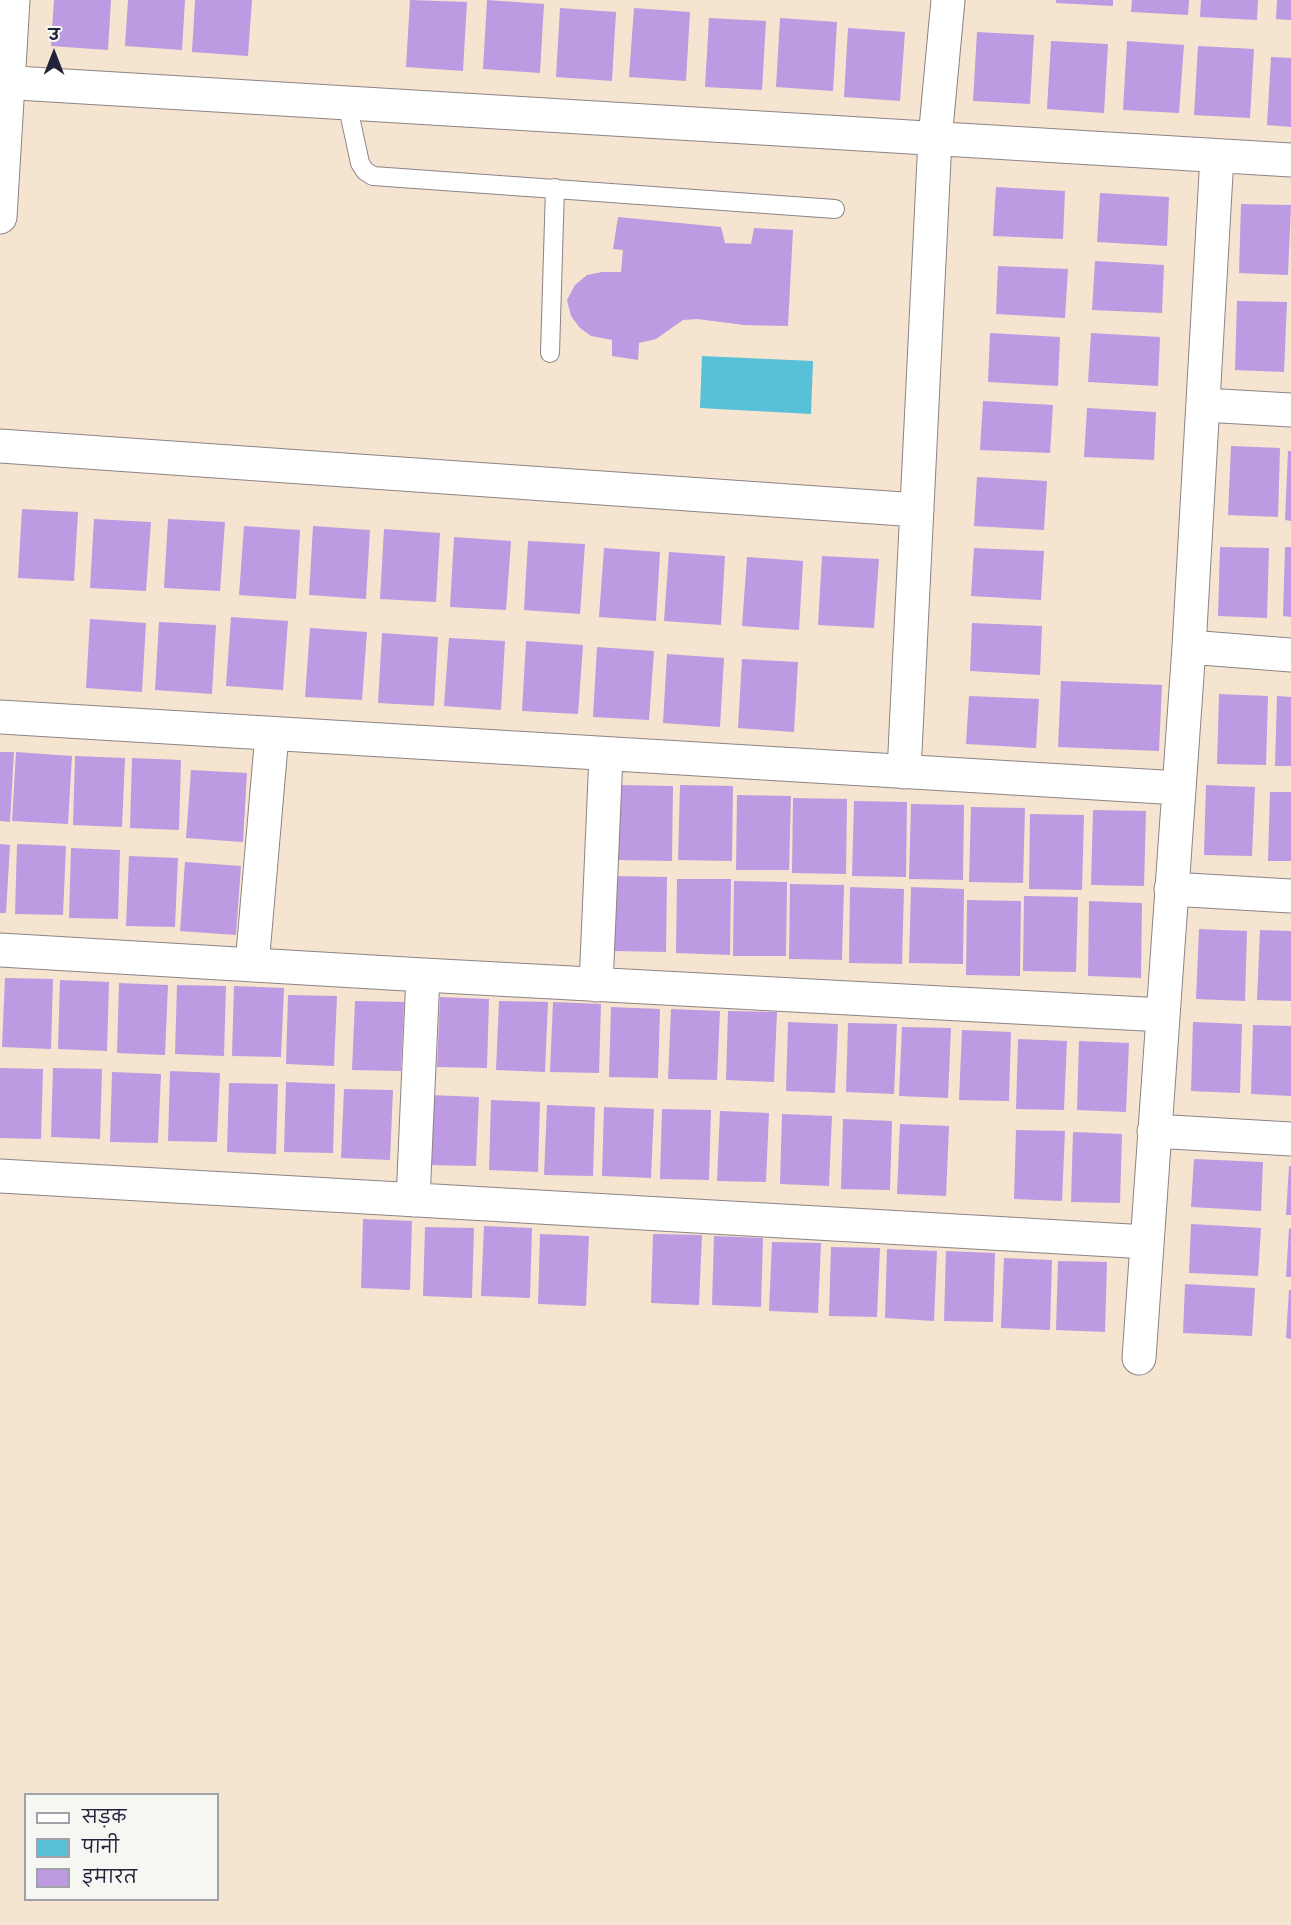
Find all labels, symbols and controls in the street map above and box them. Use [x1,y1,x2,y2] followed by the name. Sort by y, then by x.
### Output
[24,24,84,84] north arrow
[49,26,59,45] text: उ
[24,1793,219,1901] legend
[82,1807,126,1828] text: सड़क
[82,1837,119,1858] text: पानी
[82,1867,137,1888] text: इमारत

